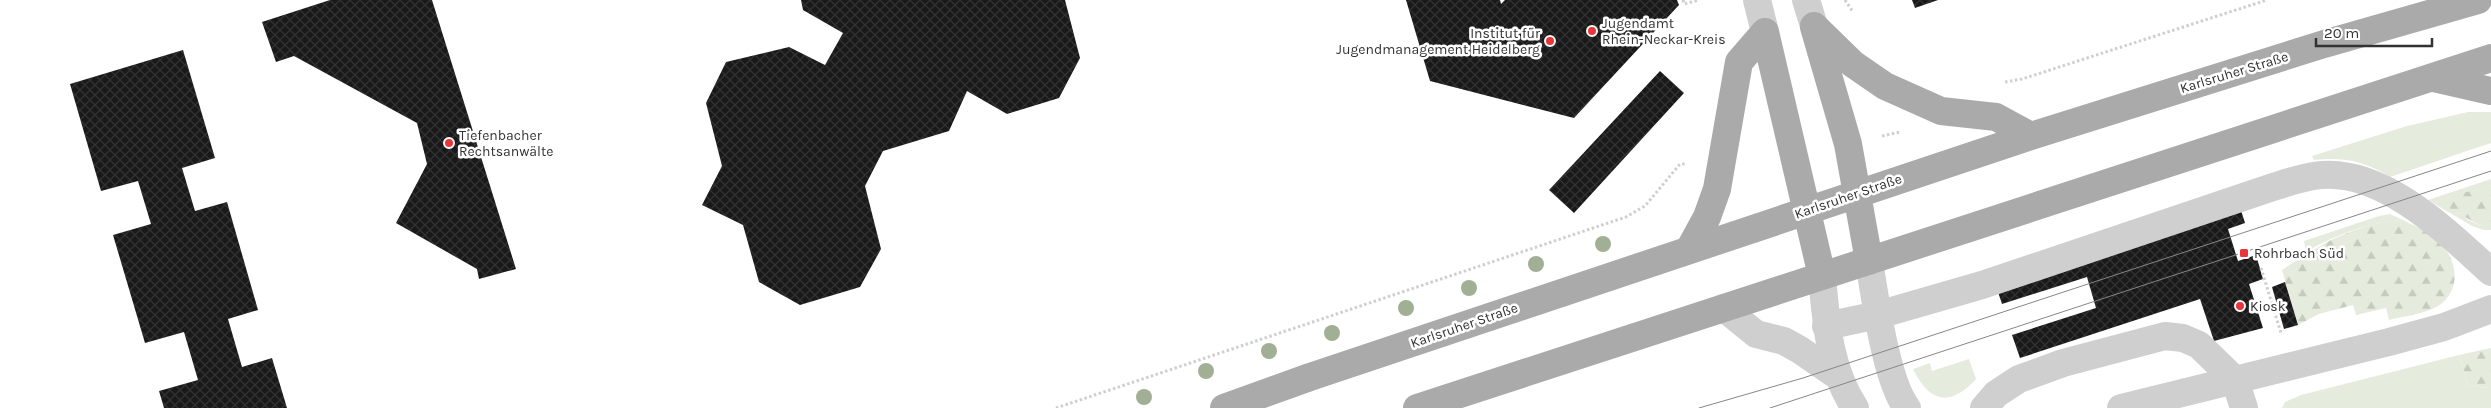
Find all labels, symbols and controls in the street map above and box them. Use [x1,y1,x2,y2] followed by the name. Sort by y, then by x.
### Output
[1602,15,1726,48] place label: Jugendamt Rhein-Neckar-Kreis
[2316,15,2432,47] scale bar
[2324,24,2359,42] text: 20 m
[1336,25,1541,58] place label: Institut für Jugendmanagement Heidelberg
[1586,25,1598,37] marker: Jugendamt Rhein-Neckar-Kreis
[1544,35,1556,47] marker: Institut für Jugendmanagement Heidelberg
[2178,48,2290,97] street label: Karlsruher Straße
[459,127,553,160] place label: Tiefenbacher Rechtsanwälte
[443,137,455,149] marker: Tiefenbacher Rechtsanwälte
[1792,170,1904,223] street label: Karlsruher Straße
[2254,245,2344,262] place label: Rohrbach Süd
[2238,247,2250,259] marker: Rohrbach Süd
[2250,298,2286,315] place label: Kiosk
[1408,299,1520,352] street label: Karlsruher Straße
[2234,300,2246,312] marker: Kiosk

